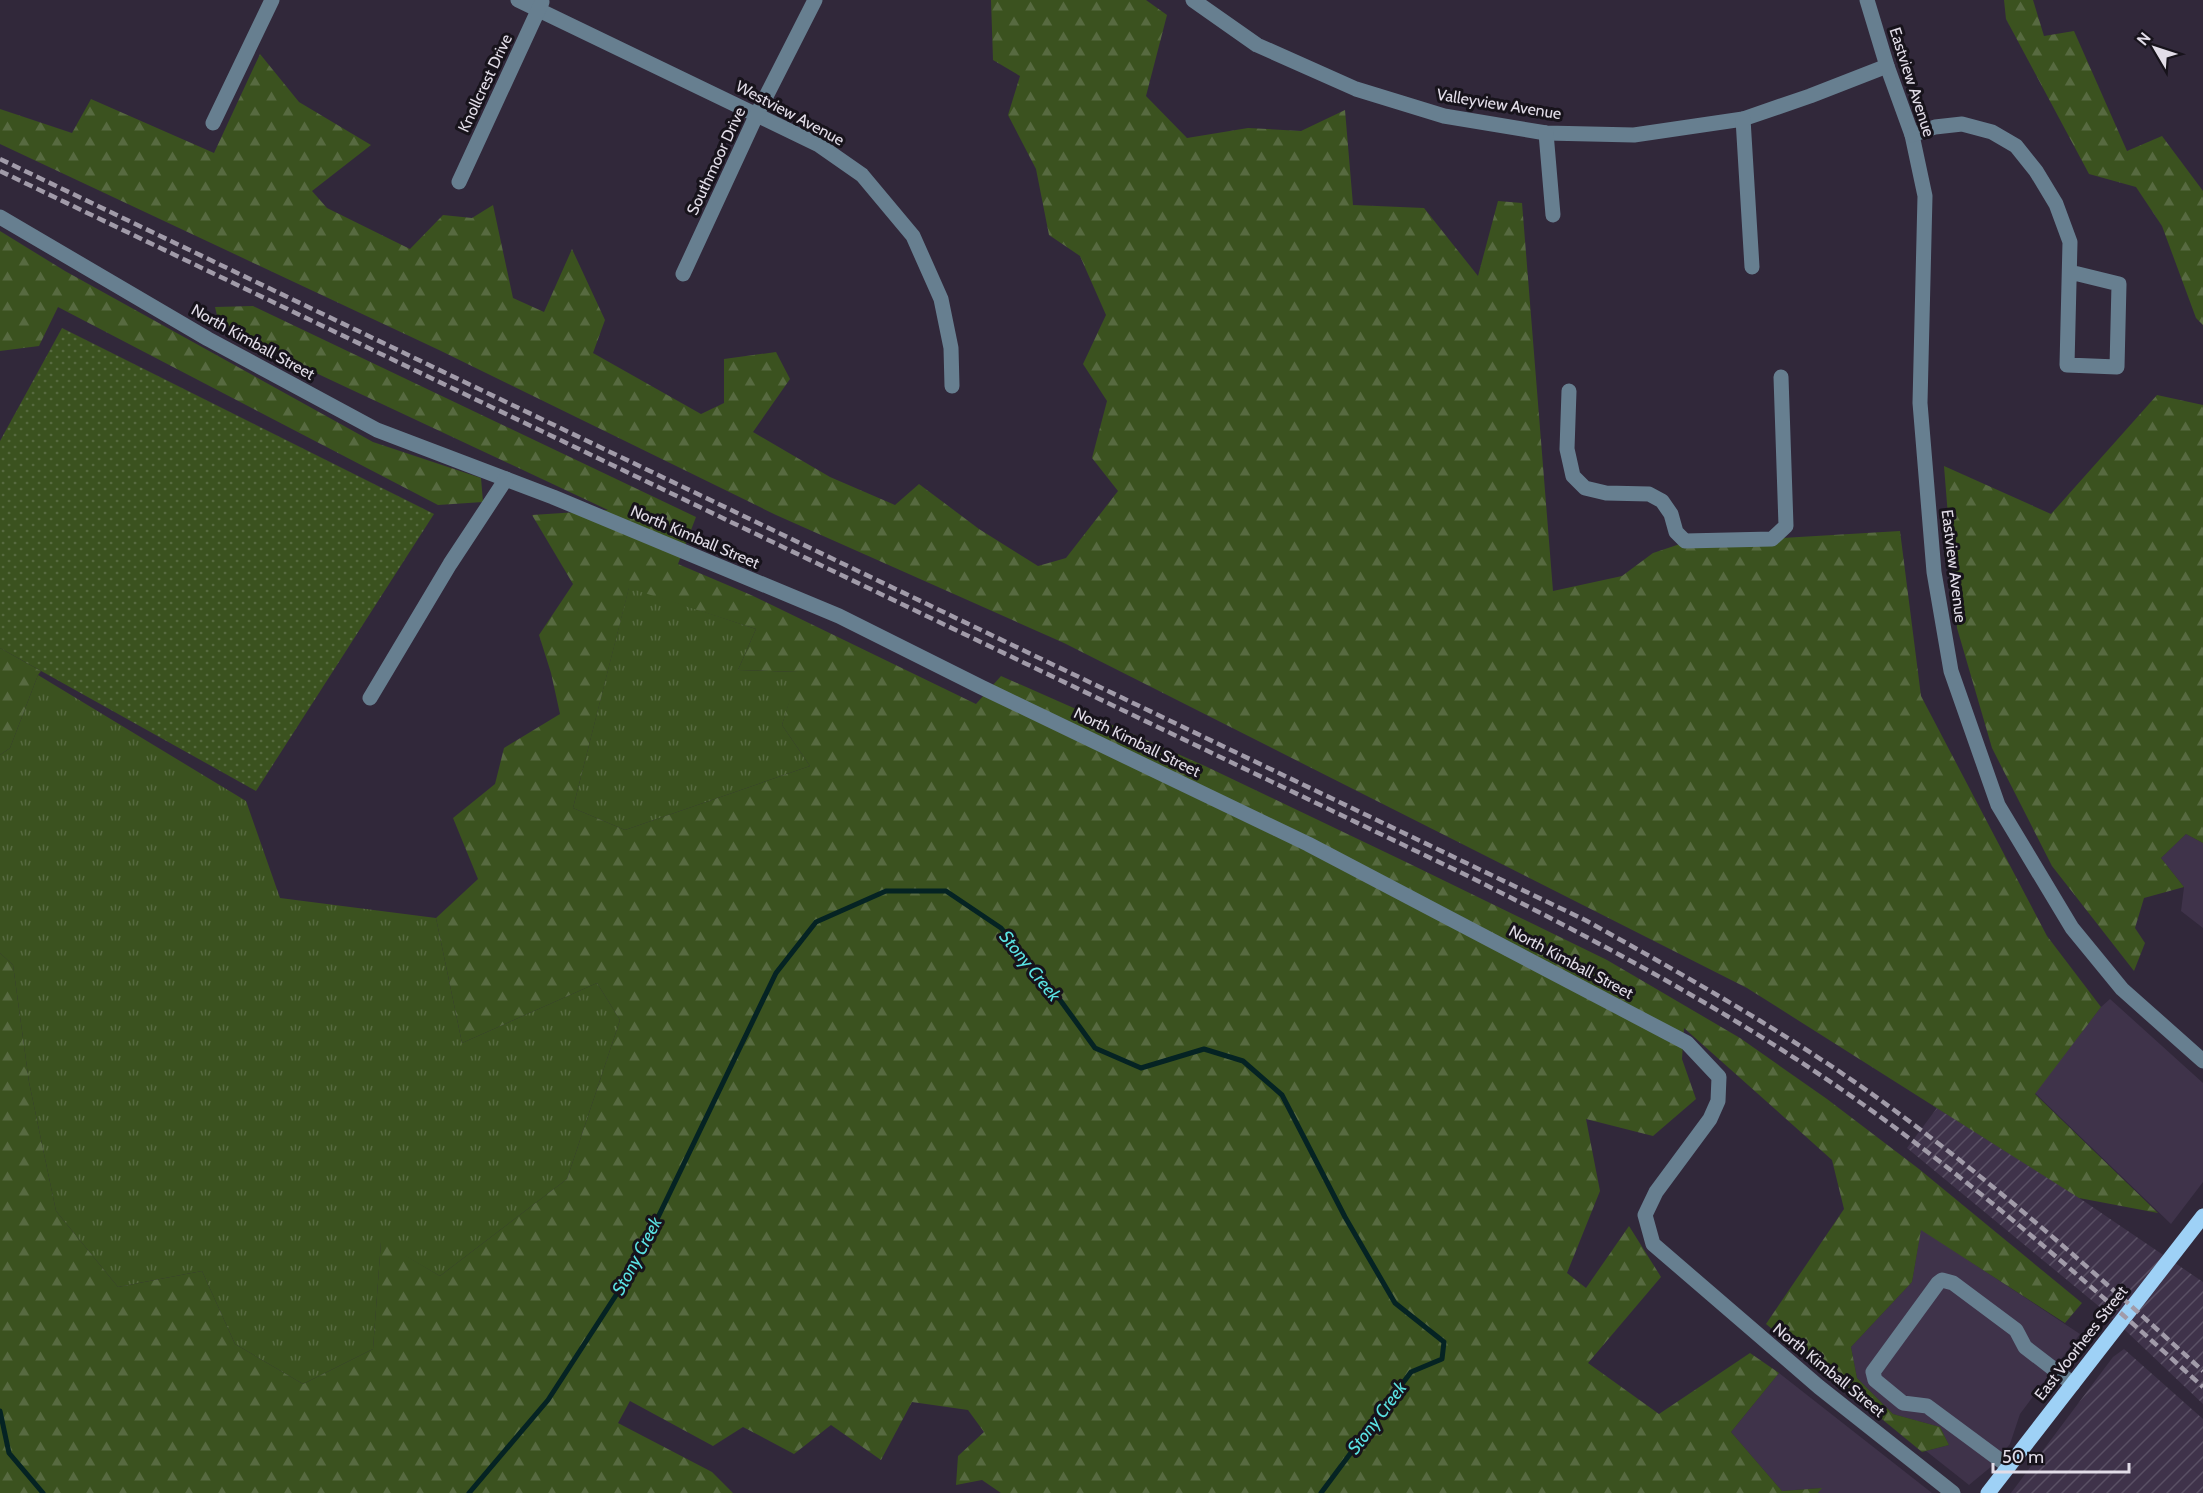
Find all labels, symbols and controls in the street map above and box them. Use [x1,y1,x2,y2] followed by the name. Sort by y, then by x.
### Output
[2125,18,2185,78] north arrow
[1885,25,1939,139] street label: Eastview Avenue
[2133,29,2155,49] text: N
[454,31,516,135] street label: Knollcrest Drive
[733,76,847,150] street label: Westview Avenue
[1435,85,1563,123] street label: Valleyview Avenue
[683,104,749,218] street label: Southmoor Drive
[188,300,319,384] street label: North Kimball Street
[628,501,763,573] street label: North Kimball Street
[1938,508,1970,624] street label: Eastview Avenue
[1071,703,1204,781] street label: North Kimball Street
[1505,921,1637,1003] street label: North Kimball Street
[995,926,1066,1007] water label: Stony Creek
[607,1212,667,1299] water label: Stony Creek
[2030,1282,2132,1404] street label: East Voorhees Street
[1769,1319,1889,1421] street label: North Kimball Street
[1343,1376,1412,1459] water label: Stony Creek
[1993,1436,2130,1474] scale bar
[2002,1446,2044,1468] text: 50 m

